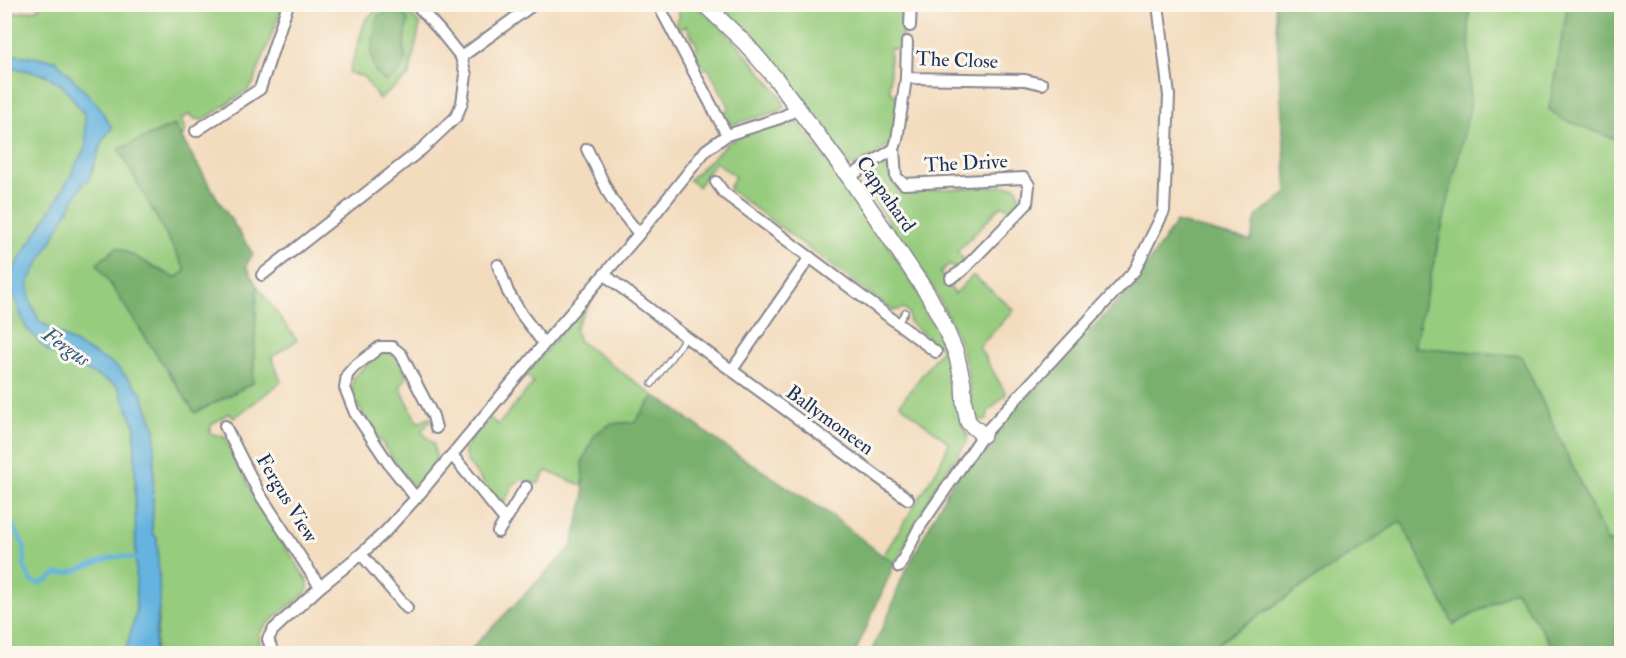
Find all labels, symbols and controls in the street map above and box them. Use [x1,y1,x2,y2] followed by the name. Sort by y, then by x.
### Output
[915,46,999,74] street label: The Close
[924,148,1008,178] street label: The Drive
[850,151,921,238] street label: Cappahard
[36,321,96,374] water label: Fergus
[781,380,879,460] street label: Ballymoneen
[251,449,324,548] street label: Fergus View

